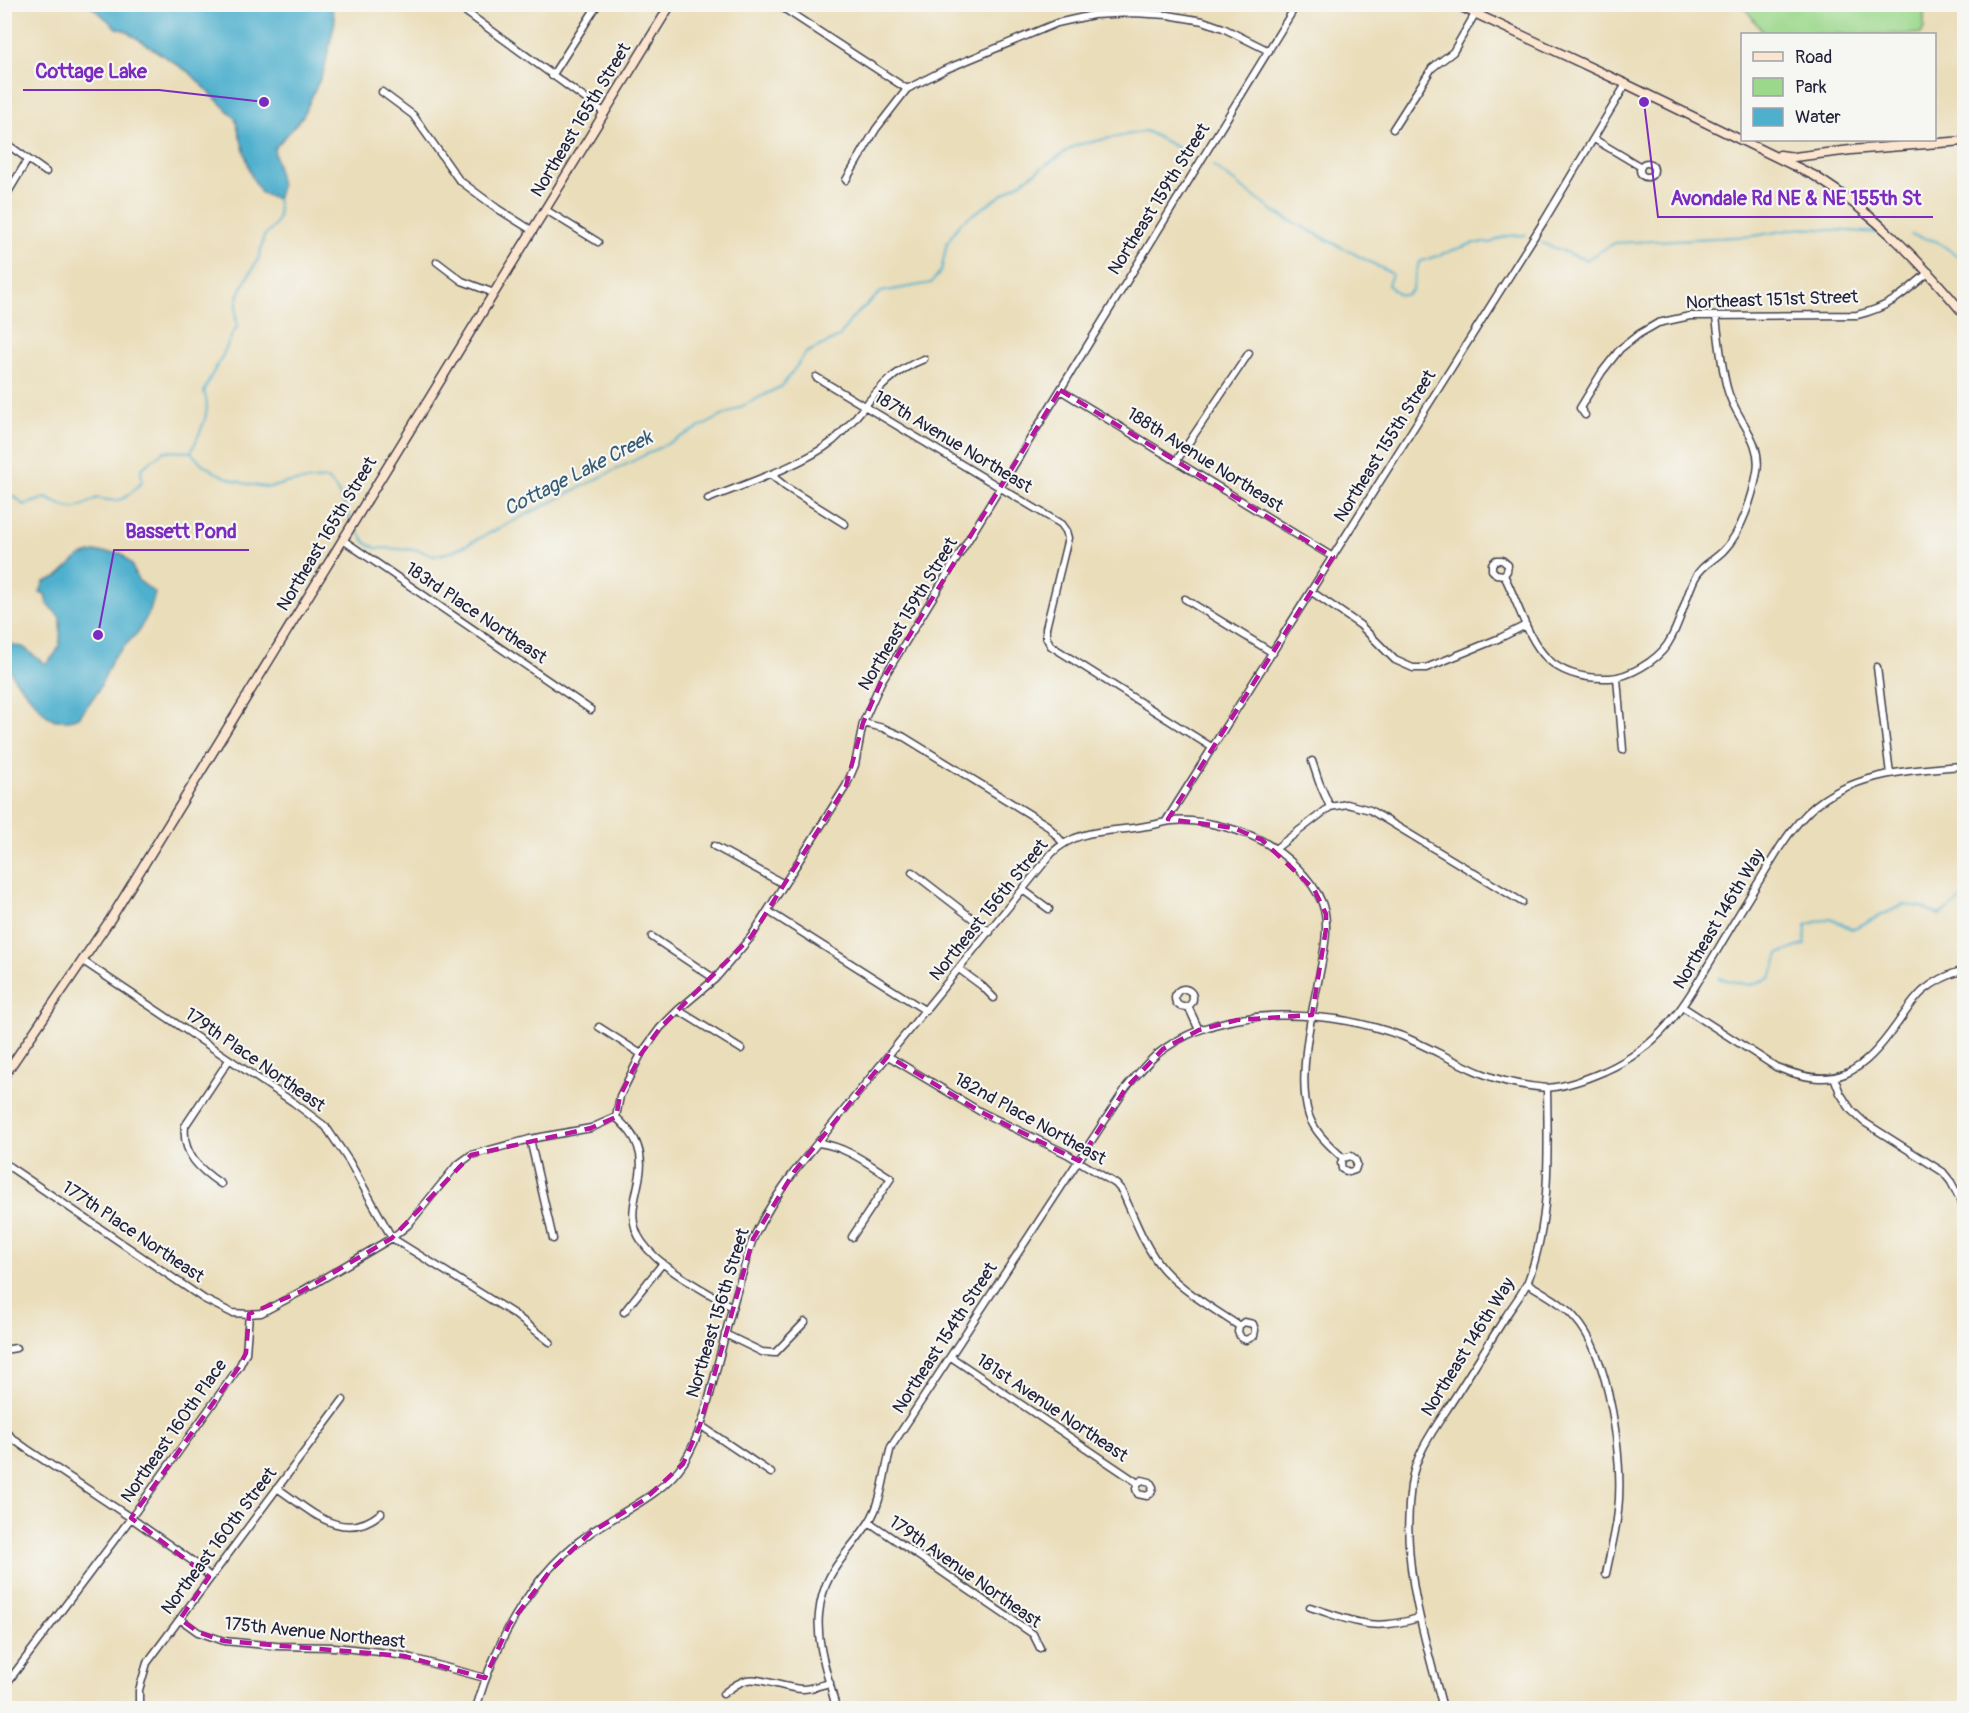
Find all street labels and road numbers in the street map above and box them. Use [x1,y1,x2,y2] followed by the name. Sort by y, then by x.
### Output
[526,38,637,201] street label: Northeast 165th Street
[1103,118,1215,279] street label: Northeast 159th Street
[1686,285,1859,314] street label: Northeast 151st Street
[1329,365,1442,526] street label: Northeast 155th Street
[870,386,1037,499] street label: 187th Avenue Northeast
[1122,402,1288,518] street label: 188th Avenue Northeast
[272,452,383,615] street label: Northeast 165th Street
[853,532,963,695] street label: Northeast 159th Street
[401,557,552,669] street label: 183rd Place Northeast
[925,834,1054,986] street label: Northeast 156th Street
[1668,844,1770,993] street label: Northeast 146th Way
[180,1003,330,1118] street label: 179th Place Northeast
[950,1068,1111,1171] street label: 182nd Place Northeast
[57,1176,209,1289] street label: 177th Place Northeast
[681,1225,755,1401] street label: Northeast 156th Street
[887,1257,1003,1418] street label: Northeast 154th Street
[1416,1273,1520,1421] street label: Northeast 146th Way
[972,1349,1133,1468] street label: 181st Avenue Northeast
[116,1355,232,1507] street label: Northeast 160th Place
[156,1462,282,1619] street label: Northeast 160th Street
[884,1511,1046,1634] street label: 179th Avenue Northeast
[223,1612,407,1654] street label: 175th Avenue Northeast

